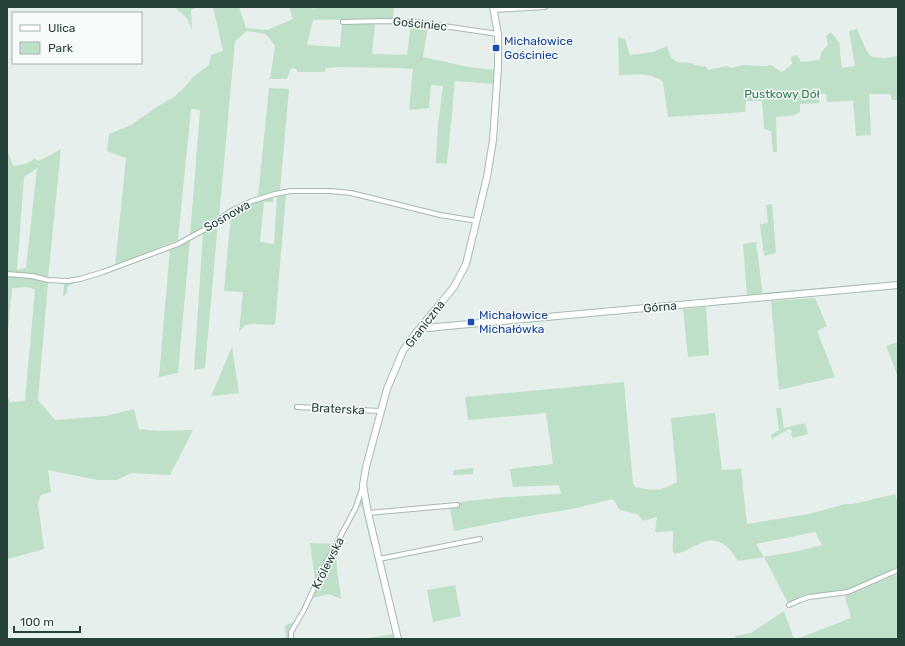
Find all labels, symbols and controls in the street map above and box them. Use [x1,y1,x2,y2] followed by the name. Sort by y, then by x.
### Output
[12,12,142,64] legend
[392,14,448,34] street label: Gościniec
[48,21,75,35] text: Ulica
[504,34,573,62] place label: Michałowice Gościniec
[48,41,74,55] text: Park
[491,43,501,53] marker: Michałowice Gościniec
[744,87,821,101] park label: Pustkowy Dół
[202,197,252,235] street label: Sosnowa
[402,298,448,350] street label: Graniczna
[643,299,677,315] street label: Górna
[479,308,548,336] place label: Michałowice Michałówka
[466,317,476,327] marker: Michałowice Michałówka
[311,401,365,417] street label: Braterska
[309,535,347,591] street label: Królewska
[14,608,80,634] scale bar
[20,615,54,629] text: 100 m

